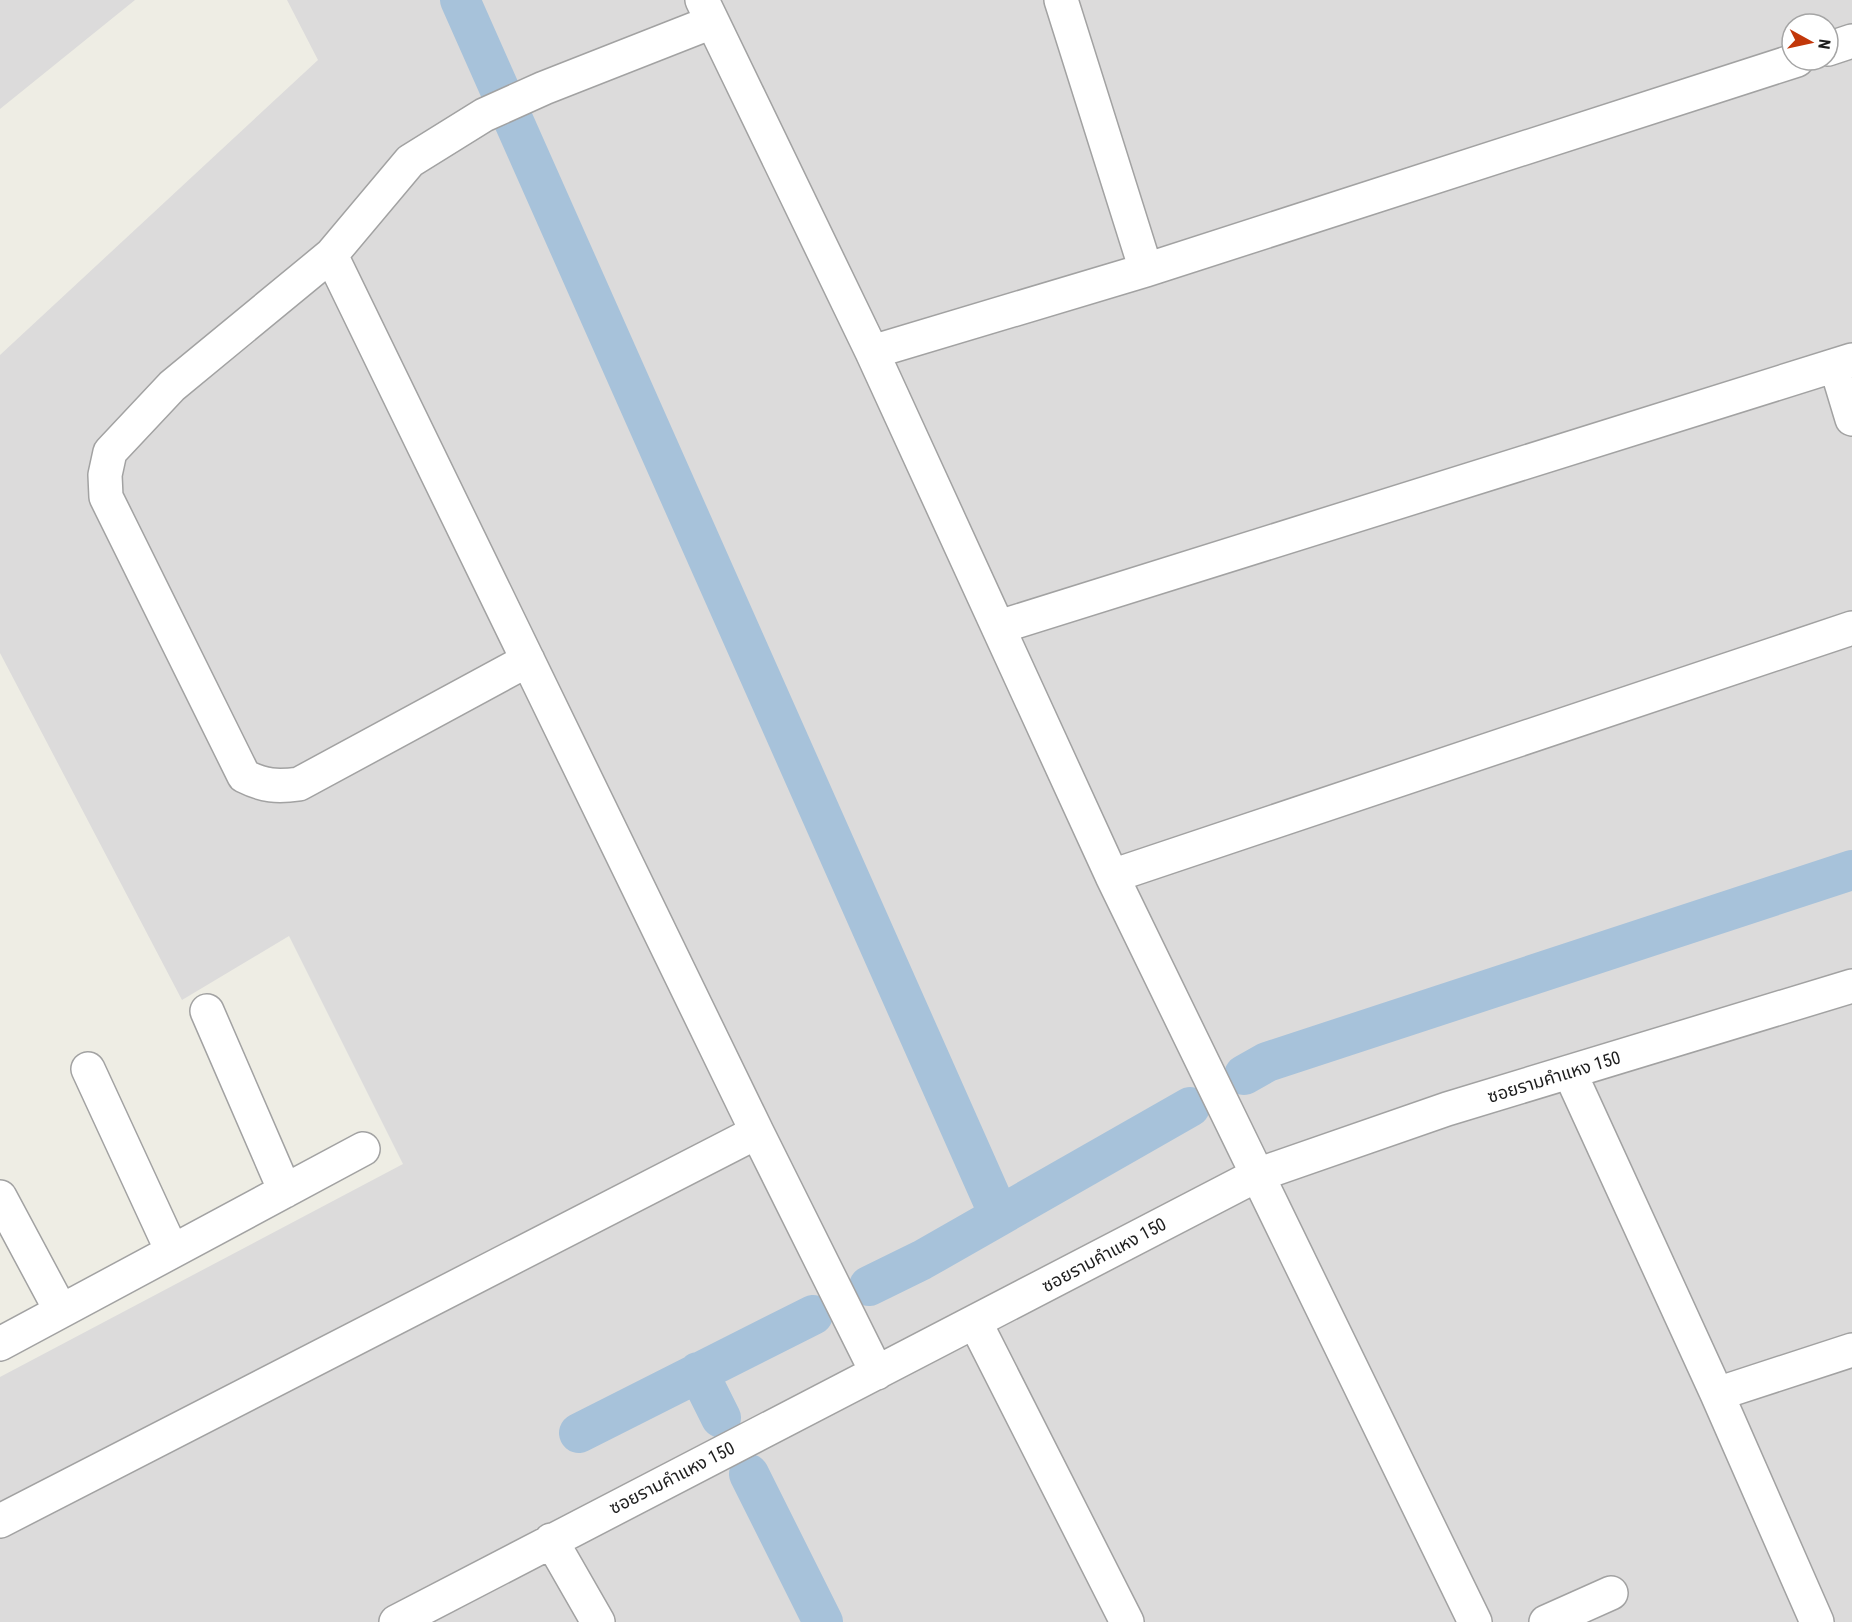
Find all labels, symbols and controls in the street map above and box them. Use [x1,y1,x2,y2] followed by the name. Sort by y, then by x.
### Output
[1780,12,1840,72] north arrow
[1814,38,1834,50] text: N
[1485,1046,1623,1107] street label: ซอยรามคำแหง 150
[1038,1213,1170,1296] street label: ซอยรามคำแหง 150
[606,1437,738,1518] street label: ซอยรามคำแหง 150

